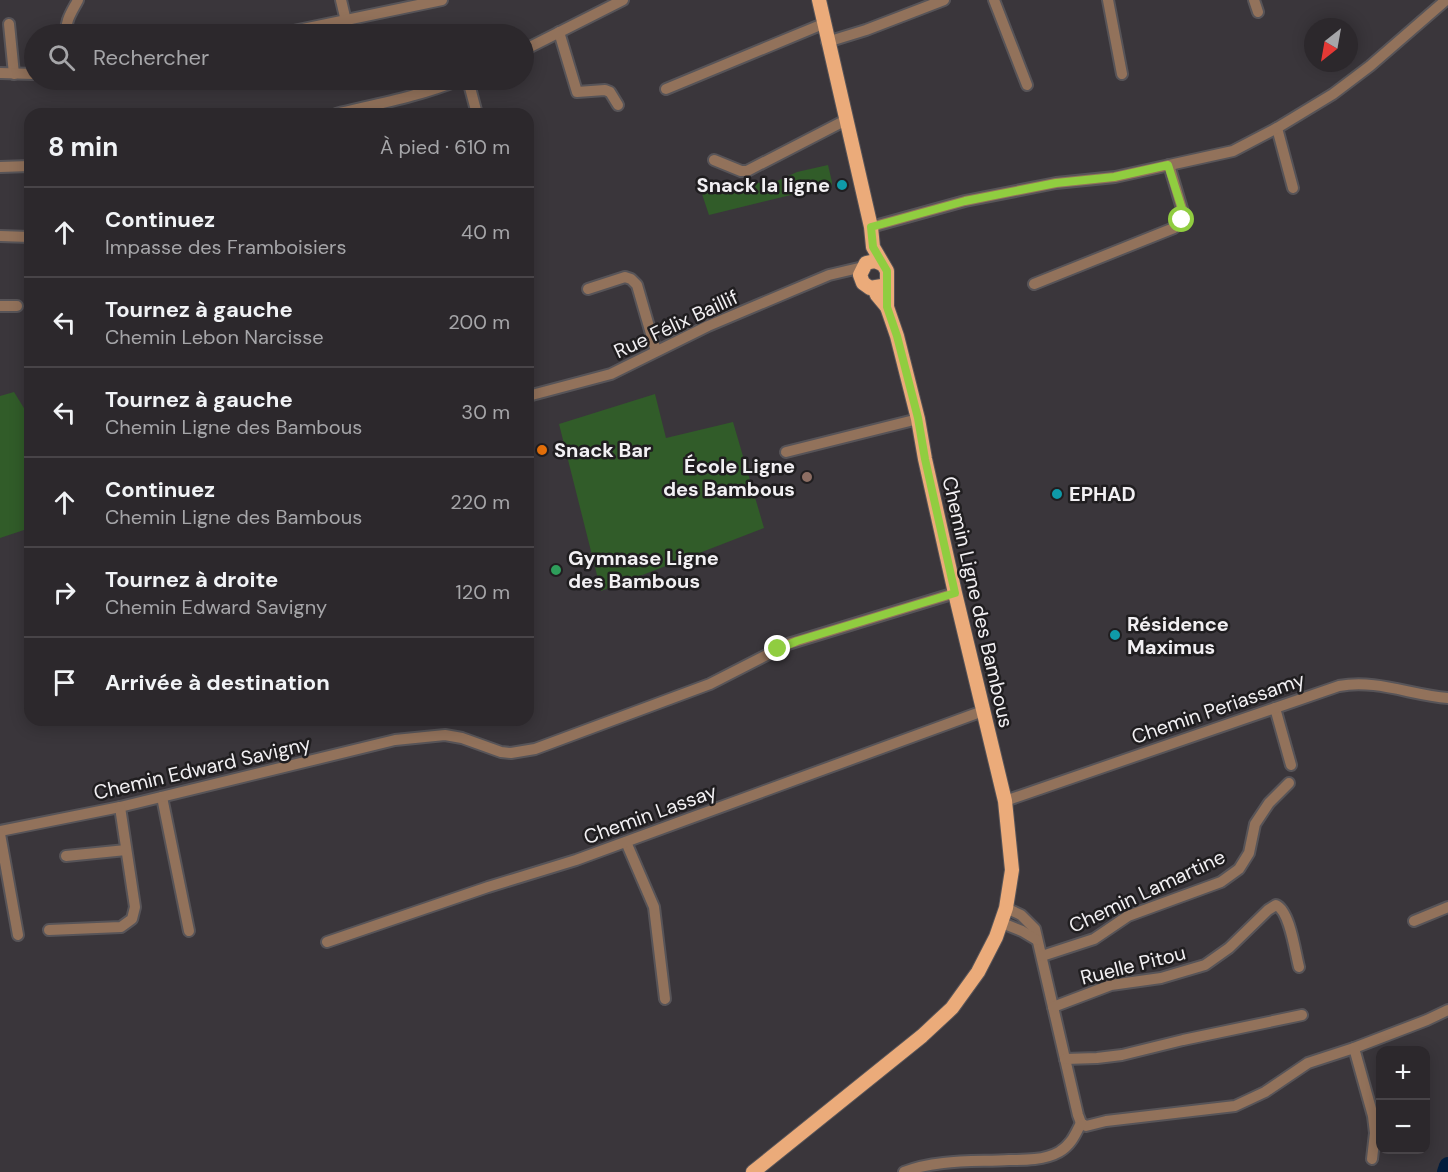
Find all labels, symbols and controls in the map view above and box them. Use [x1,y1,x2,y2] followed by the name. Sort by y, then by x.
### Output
[1304,18,1358,72] north arrow
[24,24,534,90] search box
[45,41,78,74] icon: search
[93,43,209,72] text: Rechercher
[48,130,118,164] text: 8 min
[380,134,510,160] text: À pied · 610 m
[697,172,830,198] place label: Snack la ligne
[835,178,849,192] marker: Snack la ligne
[105,205,215,234] text: Continuez
[1168,206,1194,232] route start
[48,216,81,249] icon: ahead
[461,219,510,245] text: 40 m
[105,234,347,260] text: Impasse des Framboisiers
[610,284,743,364] street label: Rue Félix Baillif
[105,295,293,324] text: Tournez à gauche
[48,306,81,339] icon: left
[448,309,510,335] text: 200 m
[105,324,324,350] text: Chemin Lebon Narcisse
[105,385,293,414] text: Tournez à gauche
[48,396,81,429] icon: left
[461,399,510,425] text: 30 m
[105,414,362,440] text: Chemin Ligne des Bambous
[554,437,651,463] place label: Snack Bar
[535,443,549,457] marker: Snack Bar
[663,453,795,502] place label: École Ligne des Bambous
[800,470,814,484] marker: École Ligne des Bambous
[936,474,1020,730] street label: Chemin Ligne des Bambous
[105,475,215,504] text: Continuez
[1069,481,1136,507] place label: EPHAD
[48,486,81,519] icon: ahead
[1050,487,1064,501] marker: EPHAD
[450,489,510,515] text: 220 m
[105,504,362,530] text: Chemin Ligne des Bambous
[568,545,719,594] place label: Gymnase Ligne des Bambous
[549,563,563,577] marker: Gymnase Ligne des Bambous
[105,565,278,594] text: Tournez à droite
[48,576,81,609] icon: right
[456,579,510,605] text: 120 m
[105,594,327,620] text: Chemin Edward Savigny
[1127,611,1229,660] place label: Résidence Maximus
[1108,628,1122,642] marker: Résidence Maximus
[764,635,790,661] route end
[48,666,81,699] icon: arrive
[1128,666,1308,750] street label: Chemin Periassamy
[105,668,330,697] text: Arrivée à destination
[91,730,313,806] street label: Chemin Edward Savigny
[580,778,720,850] street label: Chemin Lassay
[1065,843,1229,939] street label: Chemin Lamartine
[1078,939,1188,991] street label: Ruelle Pitou
[1376,1046,1430,1154] map controls
[1376,1046,1430,1100] button: +
[1376,1100,1430,1154] button: −

